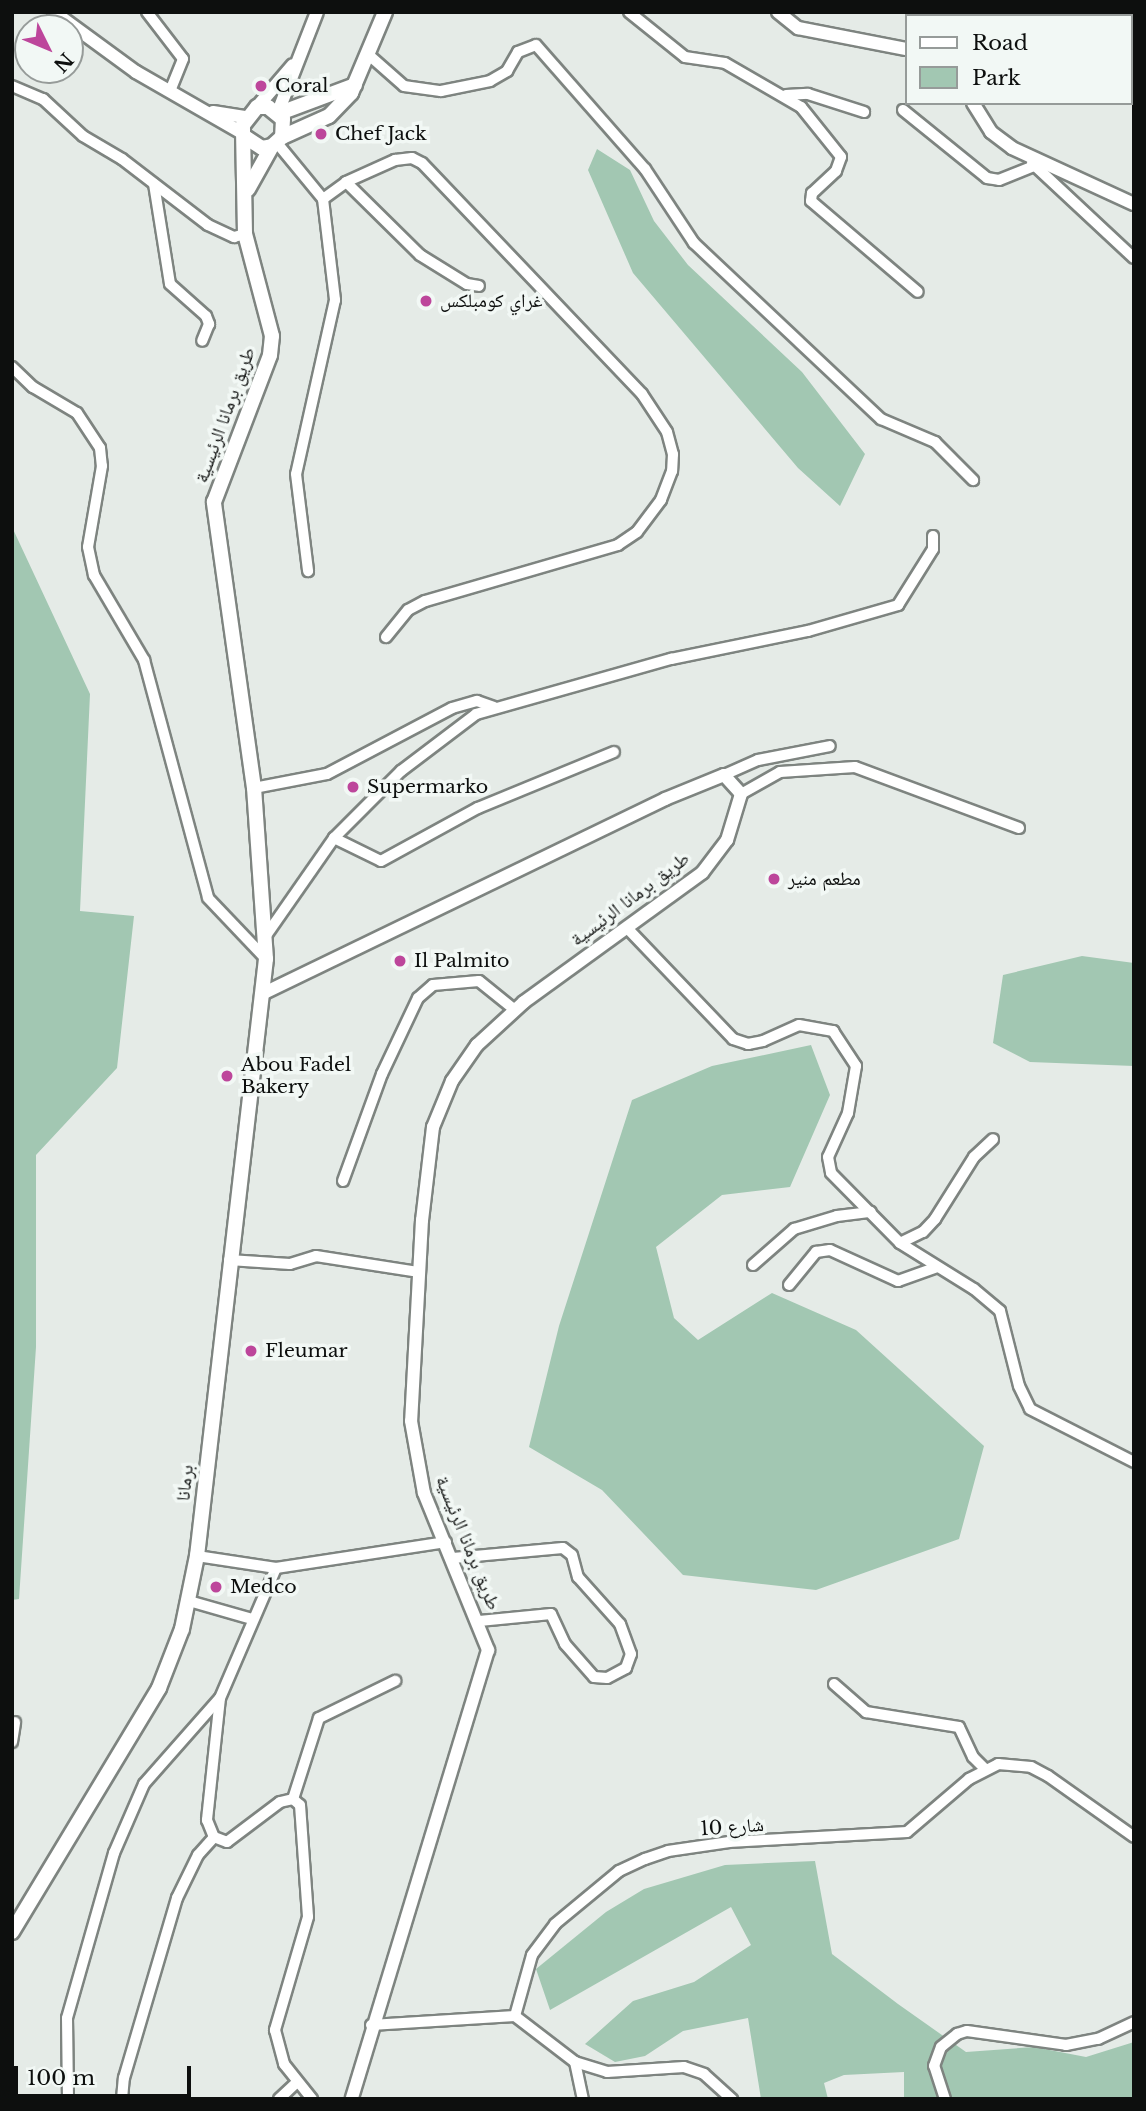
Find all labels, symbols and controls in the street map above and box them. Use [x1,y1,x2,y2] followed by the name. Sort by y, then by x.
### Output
[14,14,84,84] north arrow
[904,14,1132,105] legend
[972,30,1028,56] text: Road
[49,48,78,77] text: N
[972,65,1021,91] text: Park
[275,75,328,97] place label: Coral
[253,78,269,94] marker: Coral
[335,123,427,145] place label: Chef Jack
[313,126,329,142] marker: Chef Jack
[440,290,543,312] place label: غراي كومبلكس
[418,293,434,309] marker: غراي كومبلكس
[190,344,260,486] street label: طريق برمانا الرئيسية
[367,776,488,798] place label: Supermarko
[345,779,361,795] marker: Supermarko
[566,847,694,951] street label: طريق برمانا الرئيسية
[788,868,861,890] place label: مطعم منير
[766,871,782,887] marker: مطعم منير
[414,950,510,972] place label: Il Palmito
[392,953,408,969] marker: Il Palmito
[241,1054,351,1098] place label: Abou Fadel Bakery
[219,1068,235,1084] marker: Abou Fadel Bakery
[265,1340,347,1362] place label: Fleumar
[243,1343,259,1359] marker: Fleumar
[172,1464,198,1502] street label: برمانا
[431,1473,505,1613] street label: طريق برمانا الرئيسية
[230,1576,297,1598] place label: Medco
[208,1579,224,1595] marker: Medco
[699,1813,765,1841] street label: شارع 10
[18,2052,194,2096] scale bar
[27,2065,95,2091] text: 100 m

